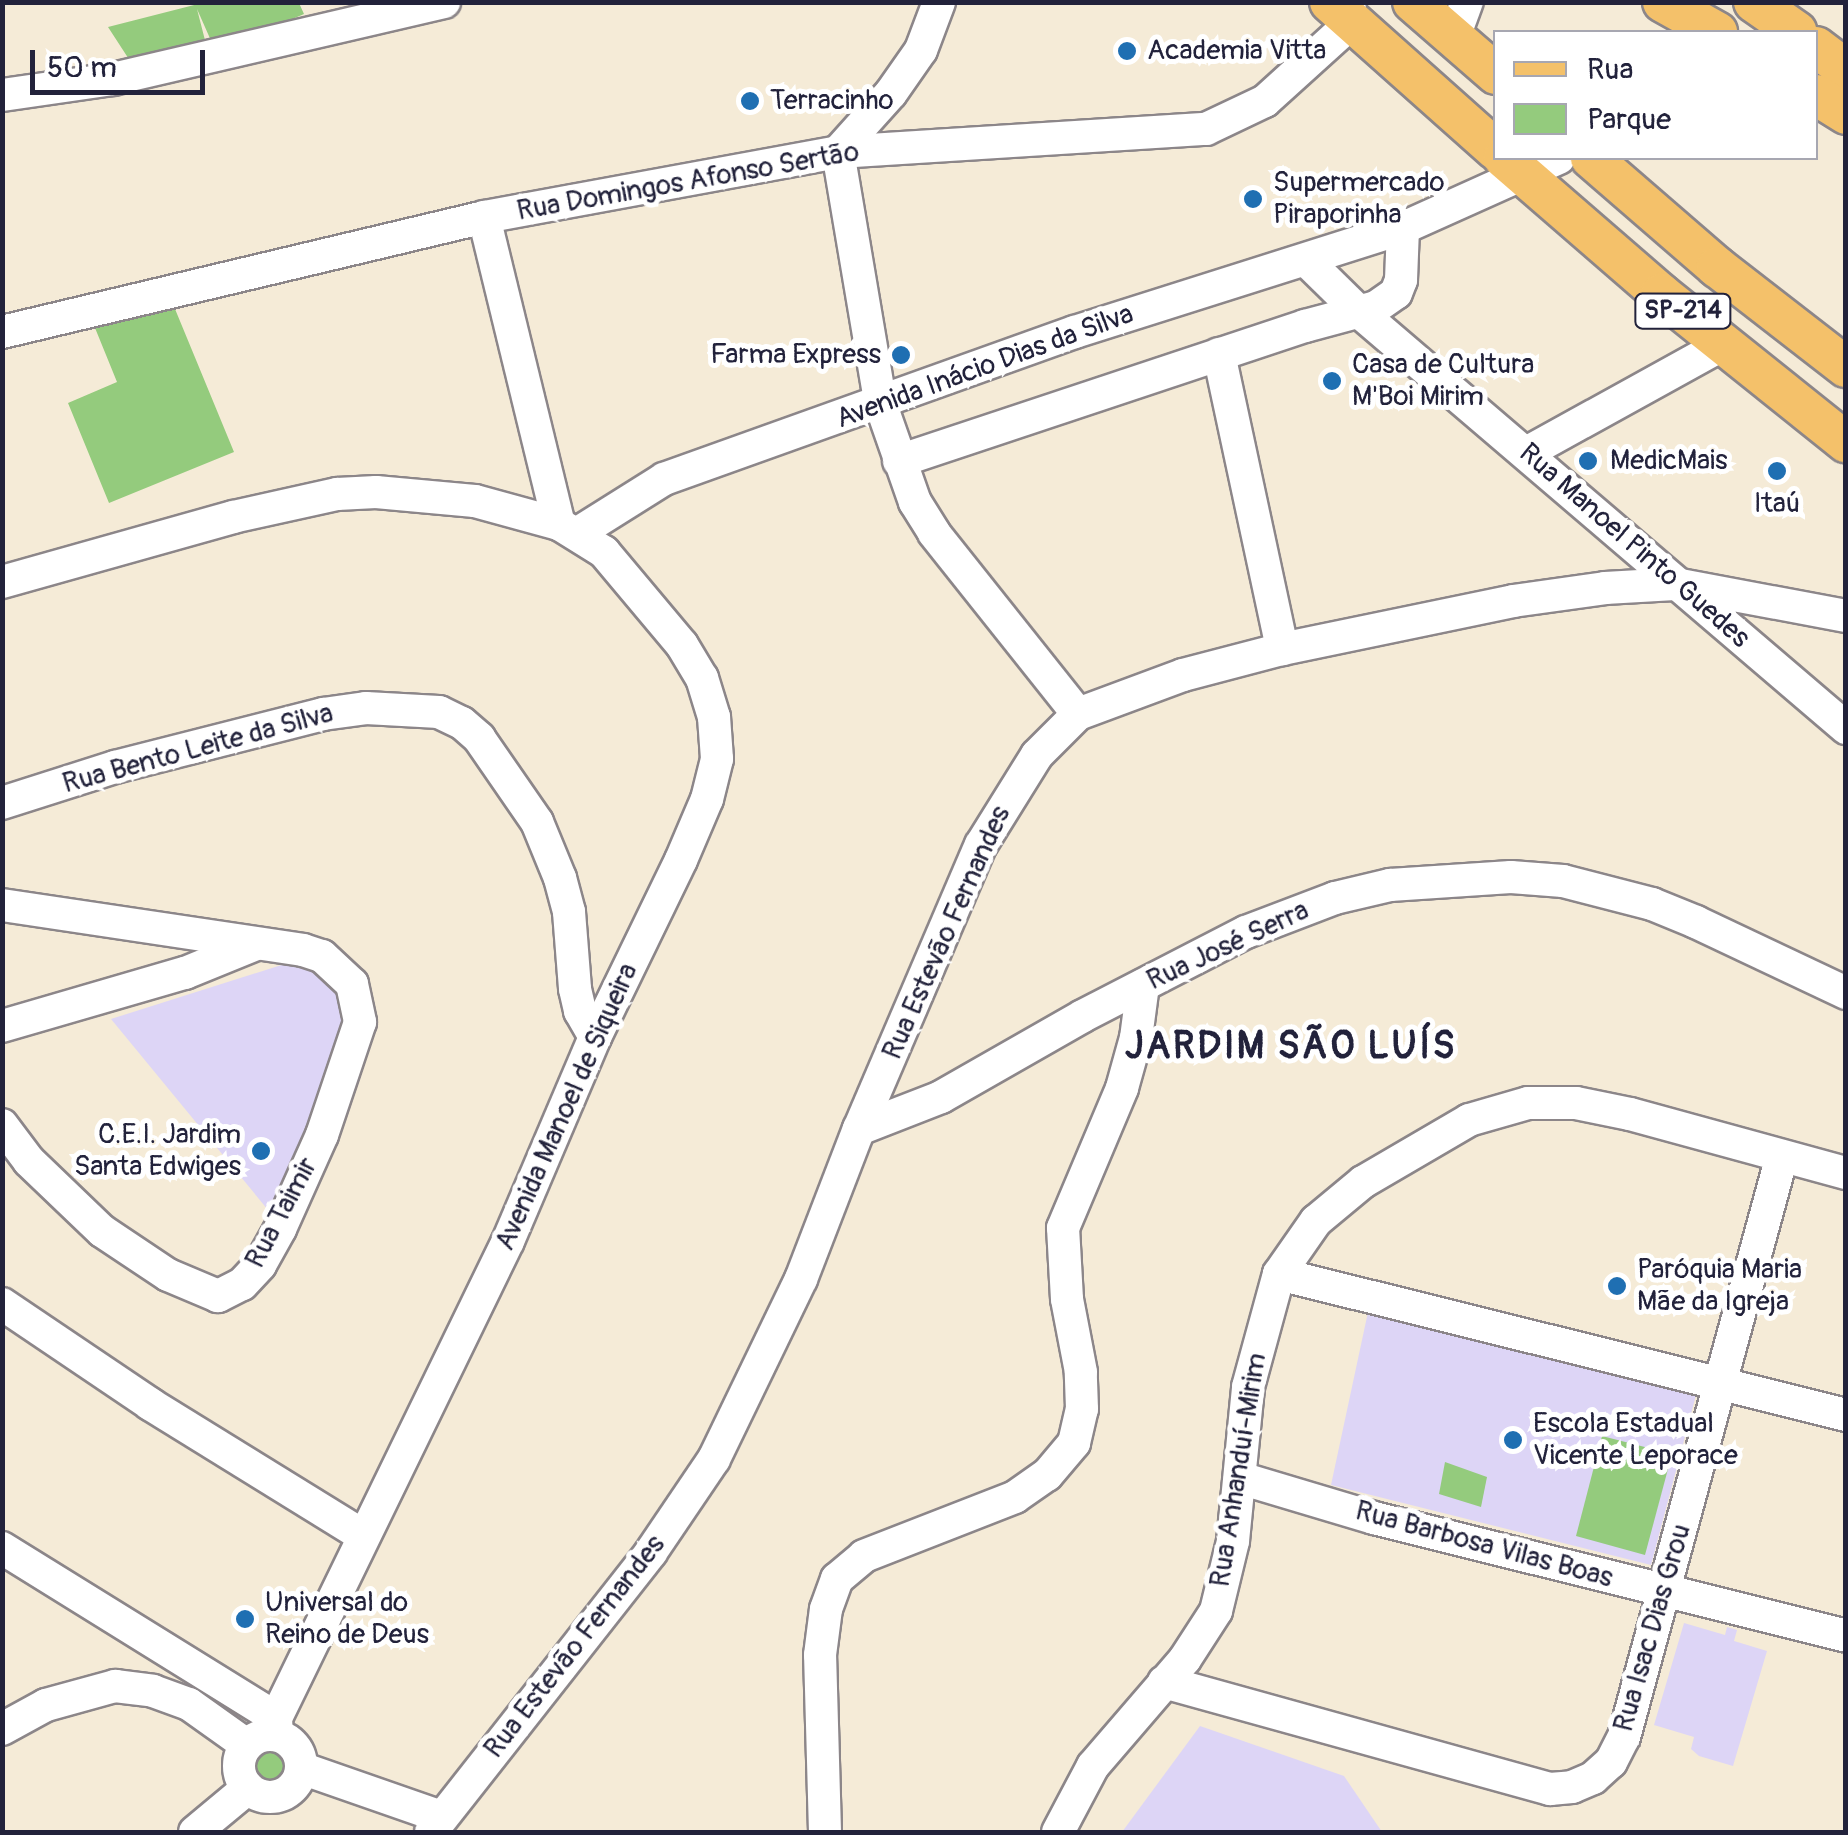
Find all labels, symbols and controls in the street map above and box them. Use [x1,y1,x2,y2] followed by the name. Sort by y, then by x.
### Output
[35,30,210,92] scale bar
[1493,30,1818,160] legend
[1147,34,1326,68] place label: Academia Vitta
[1116,40,1138,62] marker: Academia Vitta
[47,49,117,86] text: 50 m
[1587,51,1633,88] text: Rua
[770,84,894,118] place label: Terracinho
[739,90,761,112] marker: Terracinho
[1587,101,1671,138] text: Parque
[514,135,862,229] street label: Rua Domingos Afonso Sertão
[1273,166,1445,232] place label: Supermercado Piraporinha
[1242,188,1264,210] marker: Supermercado Piraporinha
[1633,291,1733,331] road number: SP-214
[832,298,1138,436] street label: Avenida Inácio Dias da Silva
[710,338,881,372] place label: Farma Express
[890,344,912,366] marker: Farma Express
[1352,348,1534,414] place label: Casa de Cultura M'Boi Mirim
[1321,370,1343,392] marker: Casa de Cultura M'Boi Mirim
[1512,437,1756,655] street label: Rua Manoel Pinto Guedes
[1610,444,1728,478] place label: MedicMais
[1575,448,1601,474] marker: MedicMais
[1766,460,1788,482] marker: Itaú
[1754,487,1800,521] place label: Itaú
[59,697,337,801] street label: Rua Bento Leite da Silva
[876,801,1018,1065] street label: Rua Estevão Fernandes
[1142,894,1314,998] street label: Rua José Serra
[489,958,645,1256] street label: Avenida Manoel de Siqueira
[1125,1024,1457,1070] district label: JARDIM SÃO LUÍS
[74,1118,241,1184] place label: C.E.I. Jardim Santa Edwiges
[250,1140,272,1162] marker: C.E.I. Jardim Santa Edwiges
[239,1152,325,1274] street label: Rua Taimir
[1637,1253,1802,1319] place label: Paróquia Maria Mãe da Igreja
[1606,1275,1628,1297] marker: Paróquia Maria Mãe da Igreja
[1204,1351,1274,1589] street label: Rua Anhanduí-Mirim
[1533,1407,1738,1473] place label: Escola Estadual Vicente Leporace
[1502,1429,1524,1451] marker: Escola Estadual Vicente Leporace
[1352,1494,1616,1596] street label: Rua Barbosa Vilas Boas
[1607,1520,1699,1736] street label: Rua Isac Dias Grou
[477,1529,673,1765] street label: Rua Estevão Fernandes
[265,1586,429,1652] place label: Universal do Reino de Deus
[234,1608,256,1630] marker: Universal do Reino de Deus

